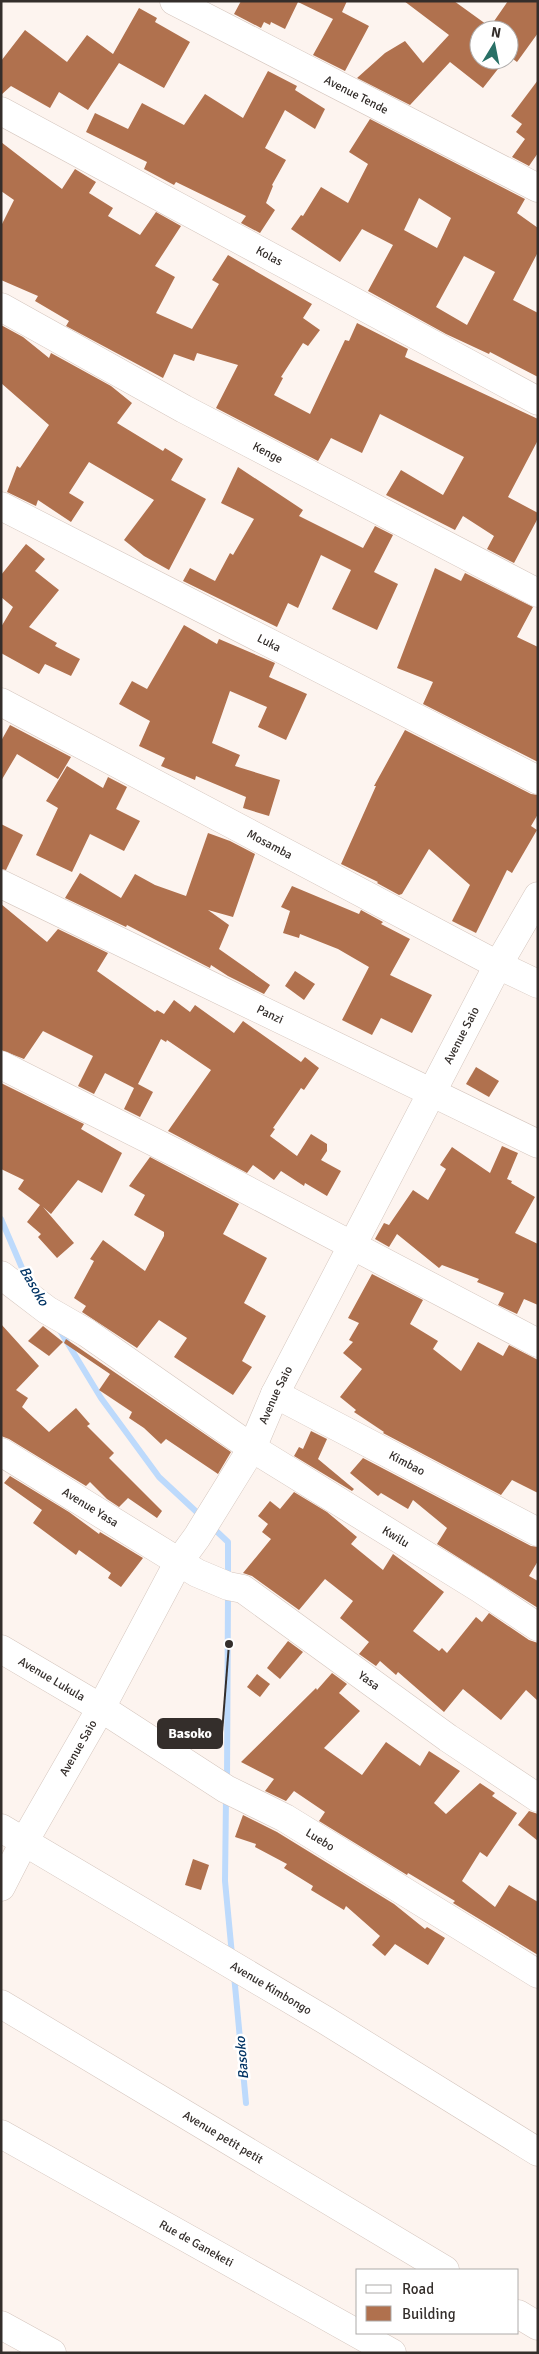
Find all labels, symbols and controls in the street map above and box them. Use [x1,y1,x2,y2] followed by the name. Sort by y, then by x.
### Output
[469,20,519,70] north arrow
[490,23,502,42] text: N
[322,72,391,117] street label: Avenue Tende
[253,243,285,269] street label: Kolas
[250,439,285,467] street label: Kenge
[255,631,284,655] street label: Luka
[244,826,295,862] street label: Mosamba
[254,1001,286,1027] street label: Panzi
[440,1004,483,1067] street label: Avenue Saio
[16,1263,52,1309] water label: Basoko
[256,1363,296,1426] street label: Avenue Saio
[386,1448,428,1479] street label: Kimbao
[60,1484,121,1530] street label: Avenue Yasa
[380,1523,412,1551] street label: Kwilu
[16,1654,88,1704] street label: Avenue Lukula
[355,1668,383,1693] street label: Yasa
[56,1717,100,1779] street label: Avenue Saio
[158,1719,222,1748] callout: Basoko
[168,1725,212,1742] text: Basoko
[303,1825,337,1854] street label: Luebo
[228,1958,315,2018] street label: Avenue Kimbongo
[232,2035,252,2080] water label: Basoko
[180,2107,266,2167] street label: Avenue petit petit
[157,2217,236,2270] street label: Rue de Ganeketi
[356,2269,519,2334] legend
[402,2280,434,2298] text: Road
[402,2305,456,2323] text: Building

